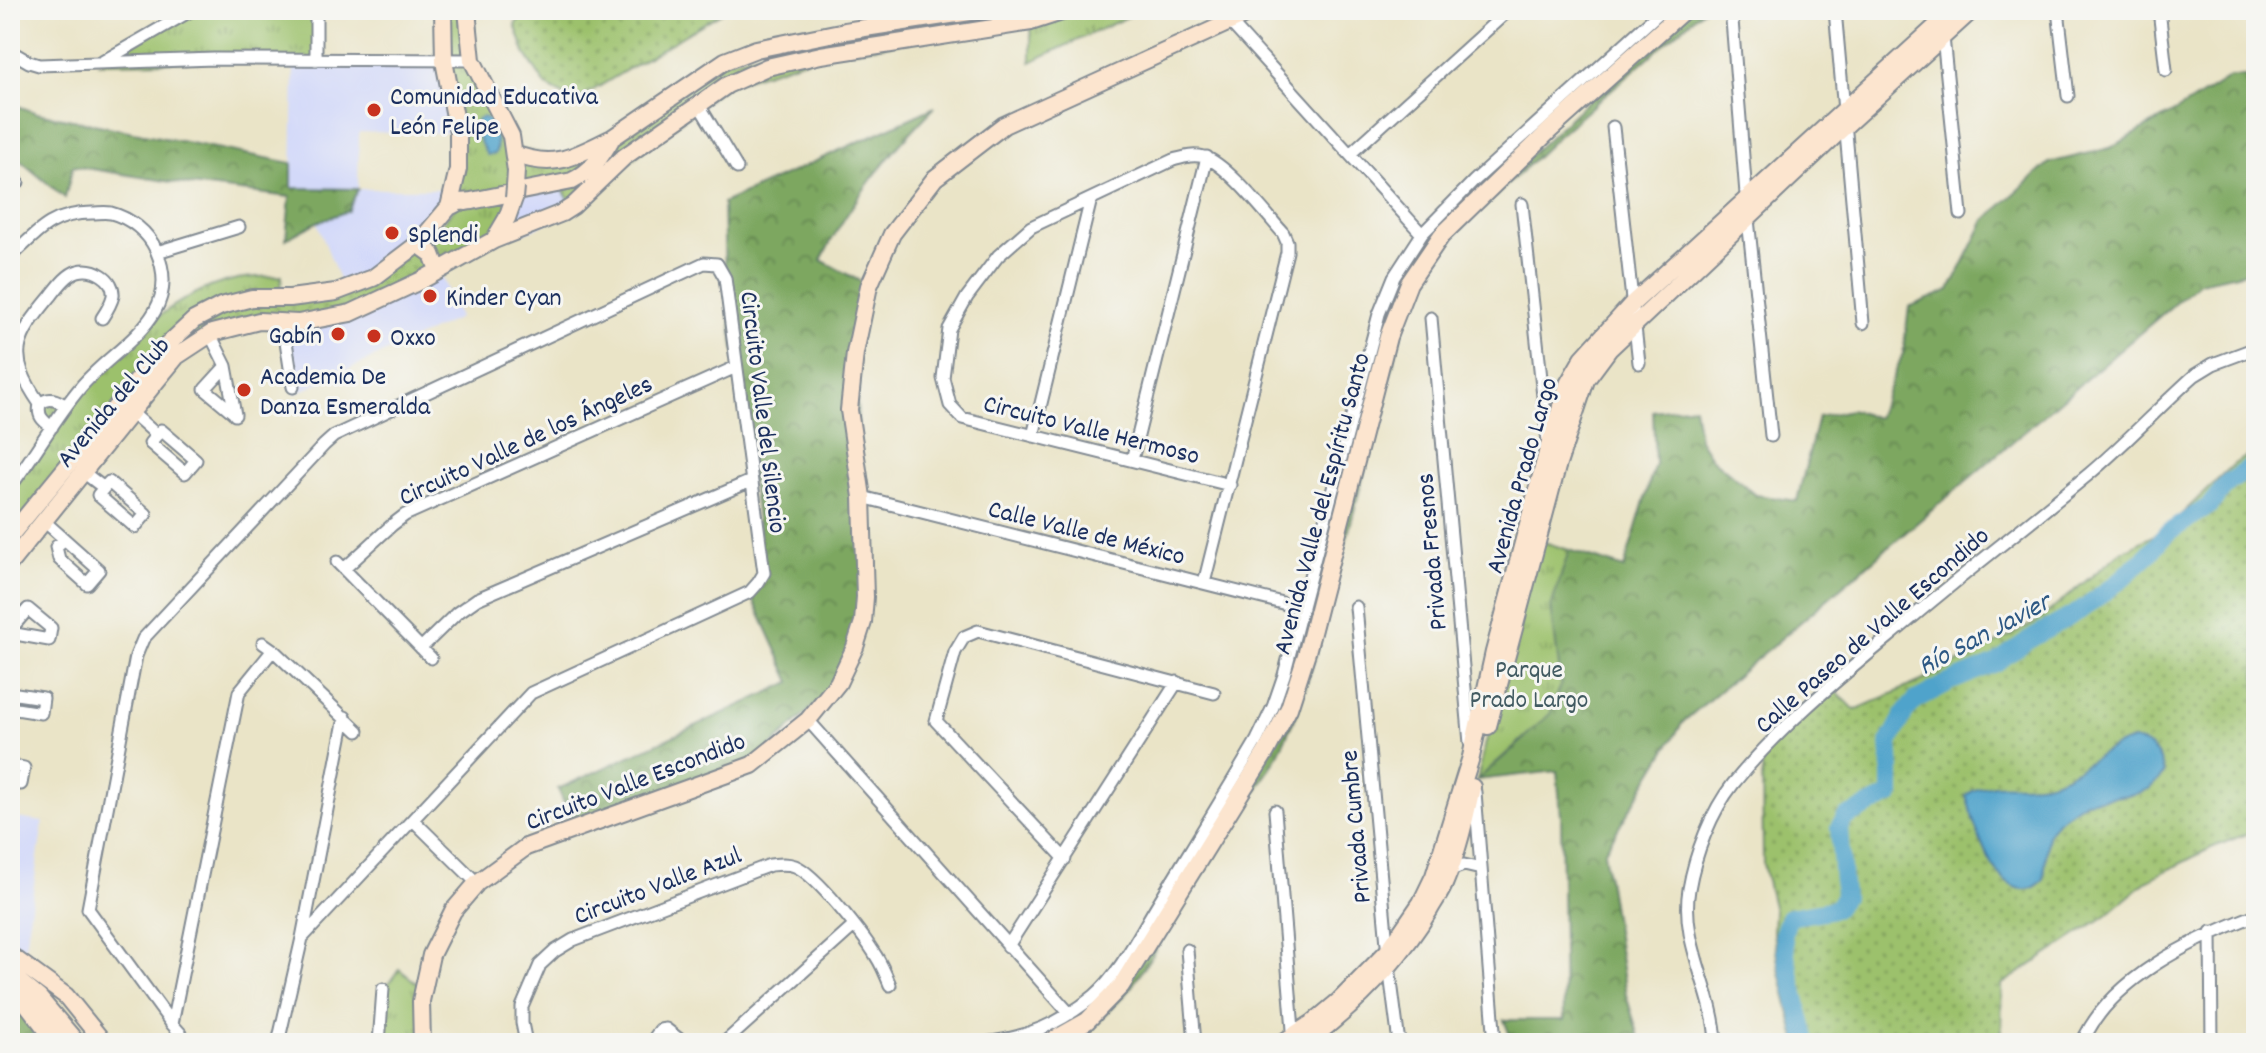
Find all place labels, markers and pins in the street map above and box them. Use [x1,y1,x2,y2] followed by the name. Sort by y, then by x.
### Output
[390,80,599,147] place label: Comunidad Educativa León Felipe
[365,101,383,119] marker: Comunidad Educativa León Felipe
[408,218,478,255] place label: Splendi
[383,224,401,242] marker: Splendi
[446,281,562,318] place label: Kinder Cyan
[421,287,439,305] marker: Kinder Cyan
[269,319,322,356] place label: Gabín
[390,321,436,358] place label: Oxxo
[329,325,347,343] marker: Gabín
[365,327,383,345] marker: Oxxo
[260,360,431,427] place label: Academia De Danza Esmeralda
[235,381,253,399] marker: Academia De Danza Esmeralda

